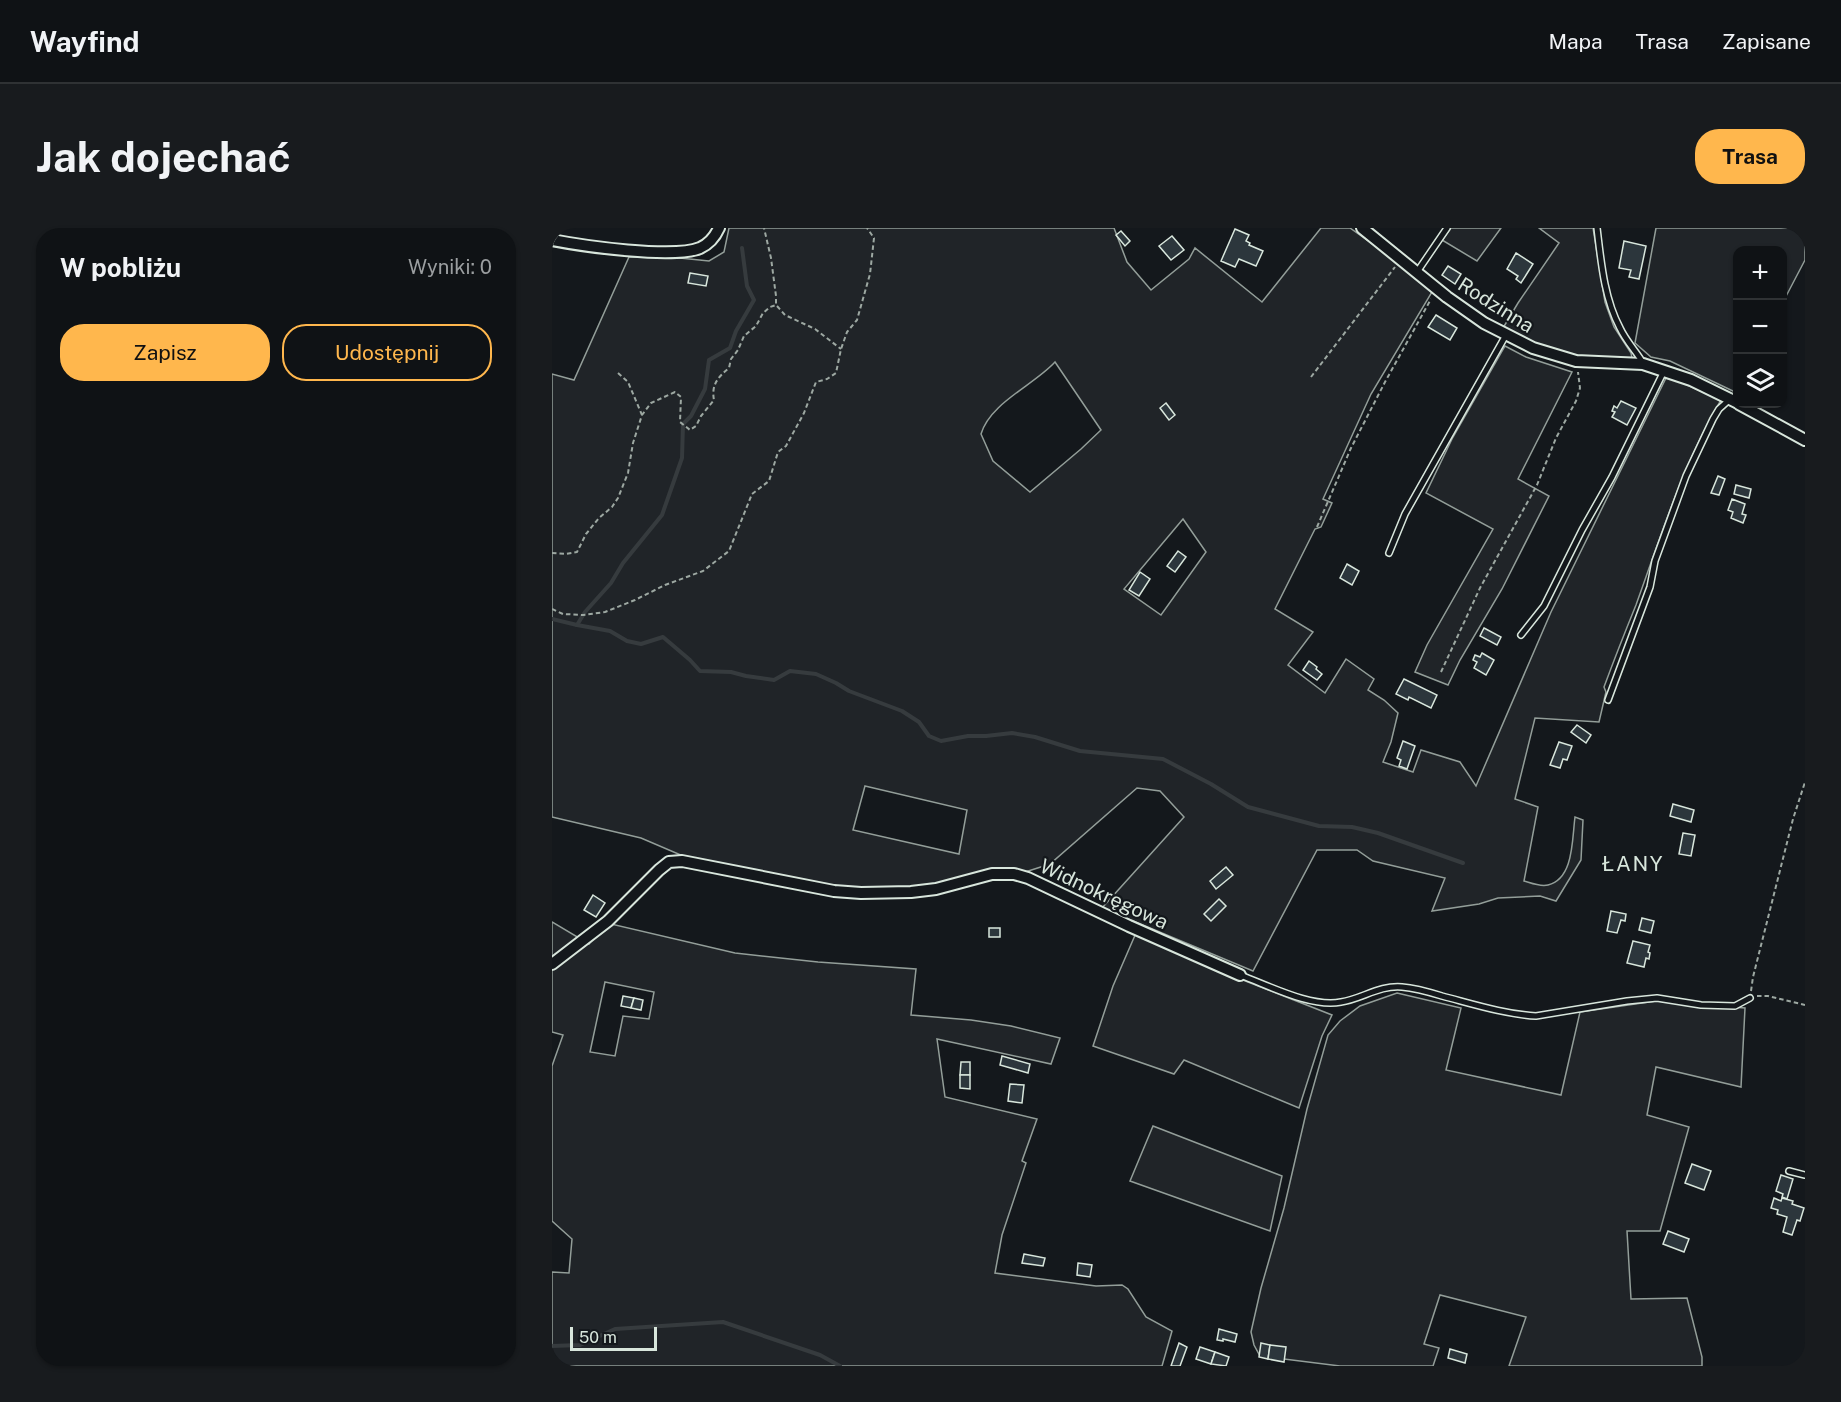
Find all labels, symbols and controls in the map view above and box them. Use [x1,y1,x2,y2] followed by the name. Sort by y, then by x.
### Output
[30,25,140,58] text: Wayfind
[1548,29,1603,54] text: Mapa
[1636,29,1689,54] text: Trasa
[1722,29,1811,54] text: Zapisane
[1695,129,1805,184] button: Trasa
[36,132,291,181] text: Jak dojechać
[1733,246,1787,408] map controls
[1733,246,1787,300] button: +
[60,252,181,283] text: W pobliżu
[408,255,492,279] text: Wyniki: 0
[1453,272,1539,338] street label: Rodzinna
[1733,300,1787,354] button: −
[60,324,270,381] button: Zapisz
[282,324,492,381] button: Udostępnij
[1733,354,1787,408] button: layers
[1602,851,1664,876] district label: ŁANY
[1036,854,1172,934] street label: Widnokręgowa
[570,1324,657,1352] scale bar
[579,1328,617,1347] text: 50 m

